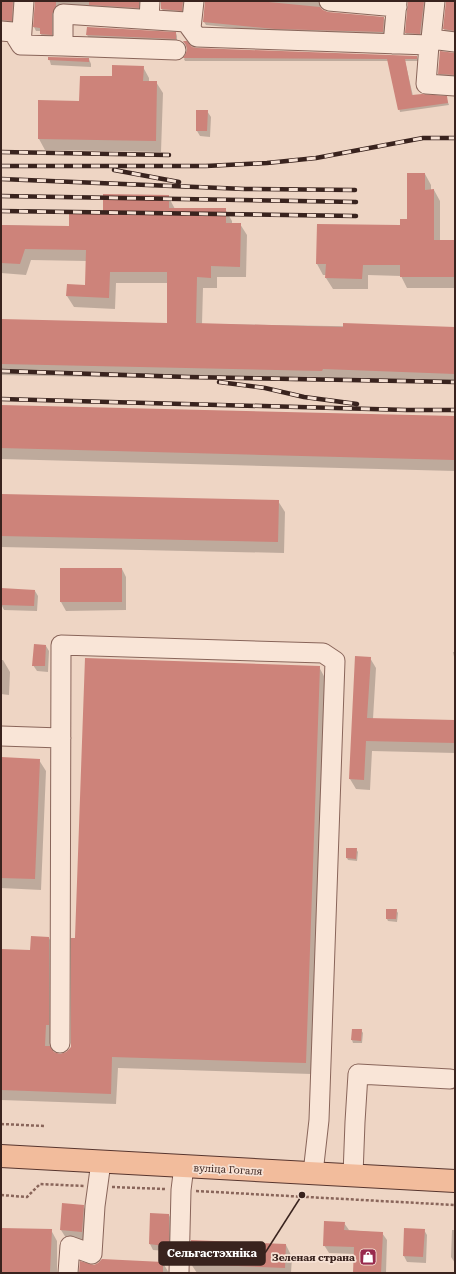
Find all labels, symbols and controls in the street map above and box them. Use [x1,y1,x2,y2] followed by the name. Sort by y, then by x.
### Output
[193,1162,263,1177] street label: вуліца Гогаля
[159,1242,265,1265] callout: Сельгастэхніка
[167,1247,258,1260] text: Сельгастэхніка
[358,1247,378,1267] shop icon: Зеленая страна
[272,1252,355,1263] place label: Зеленая страна

